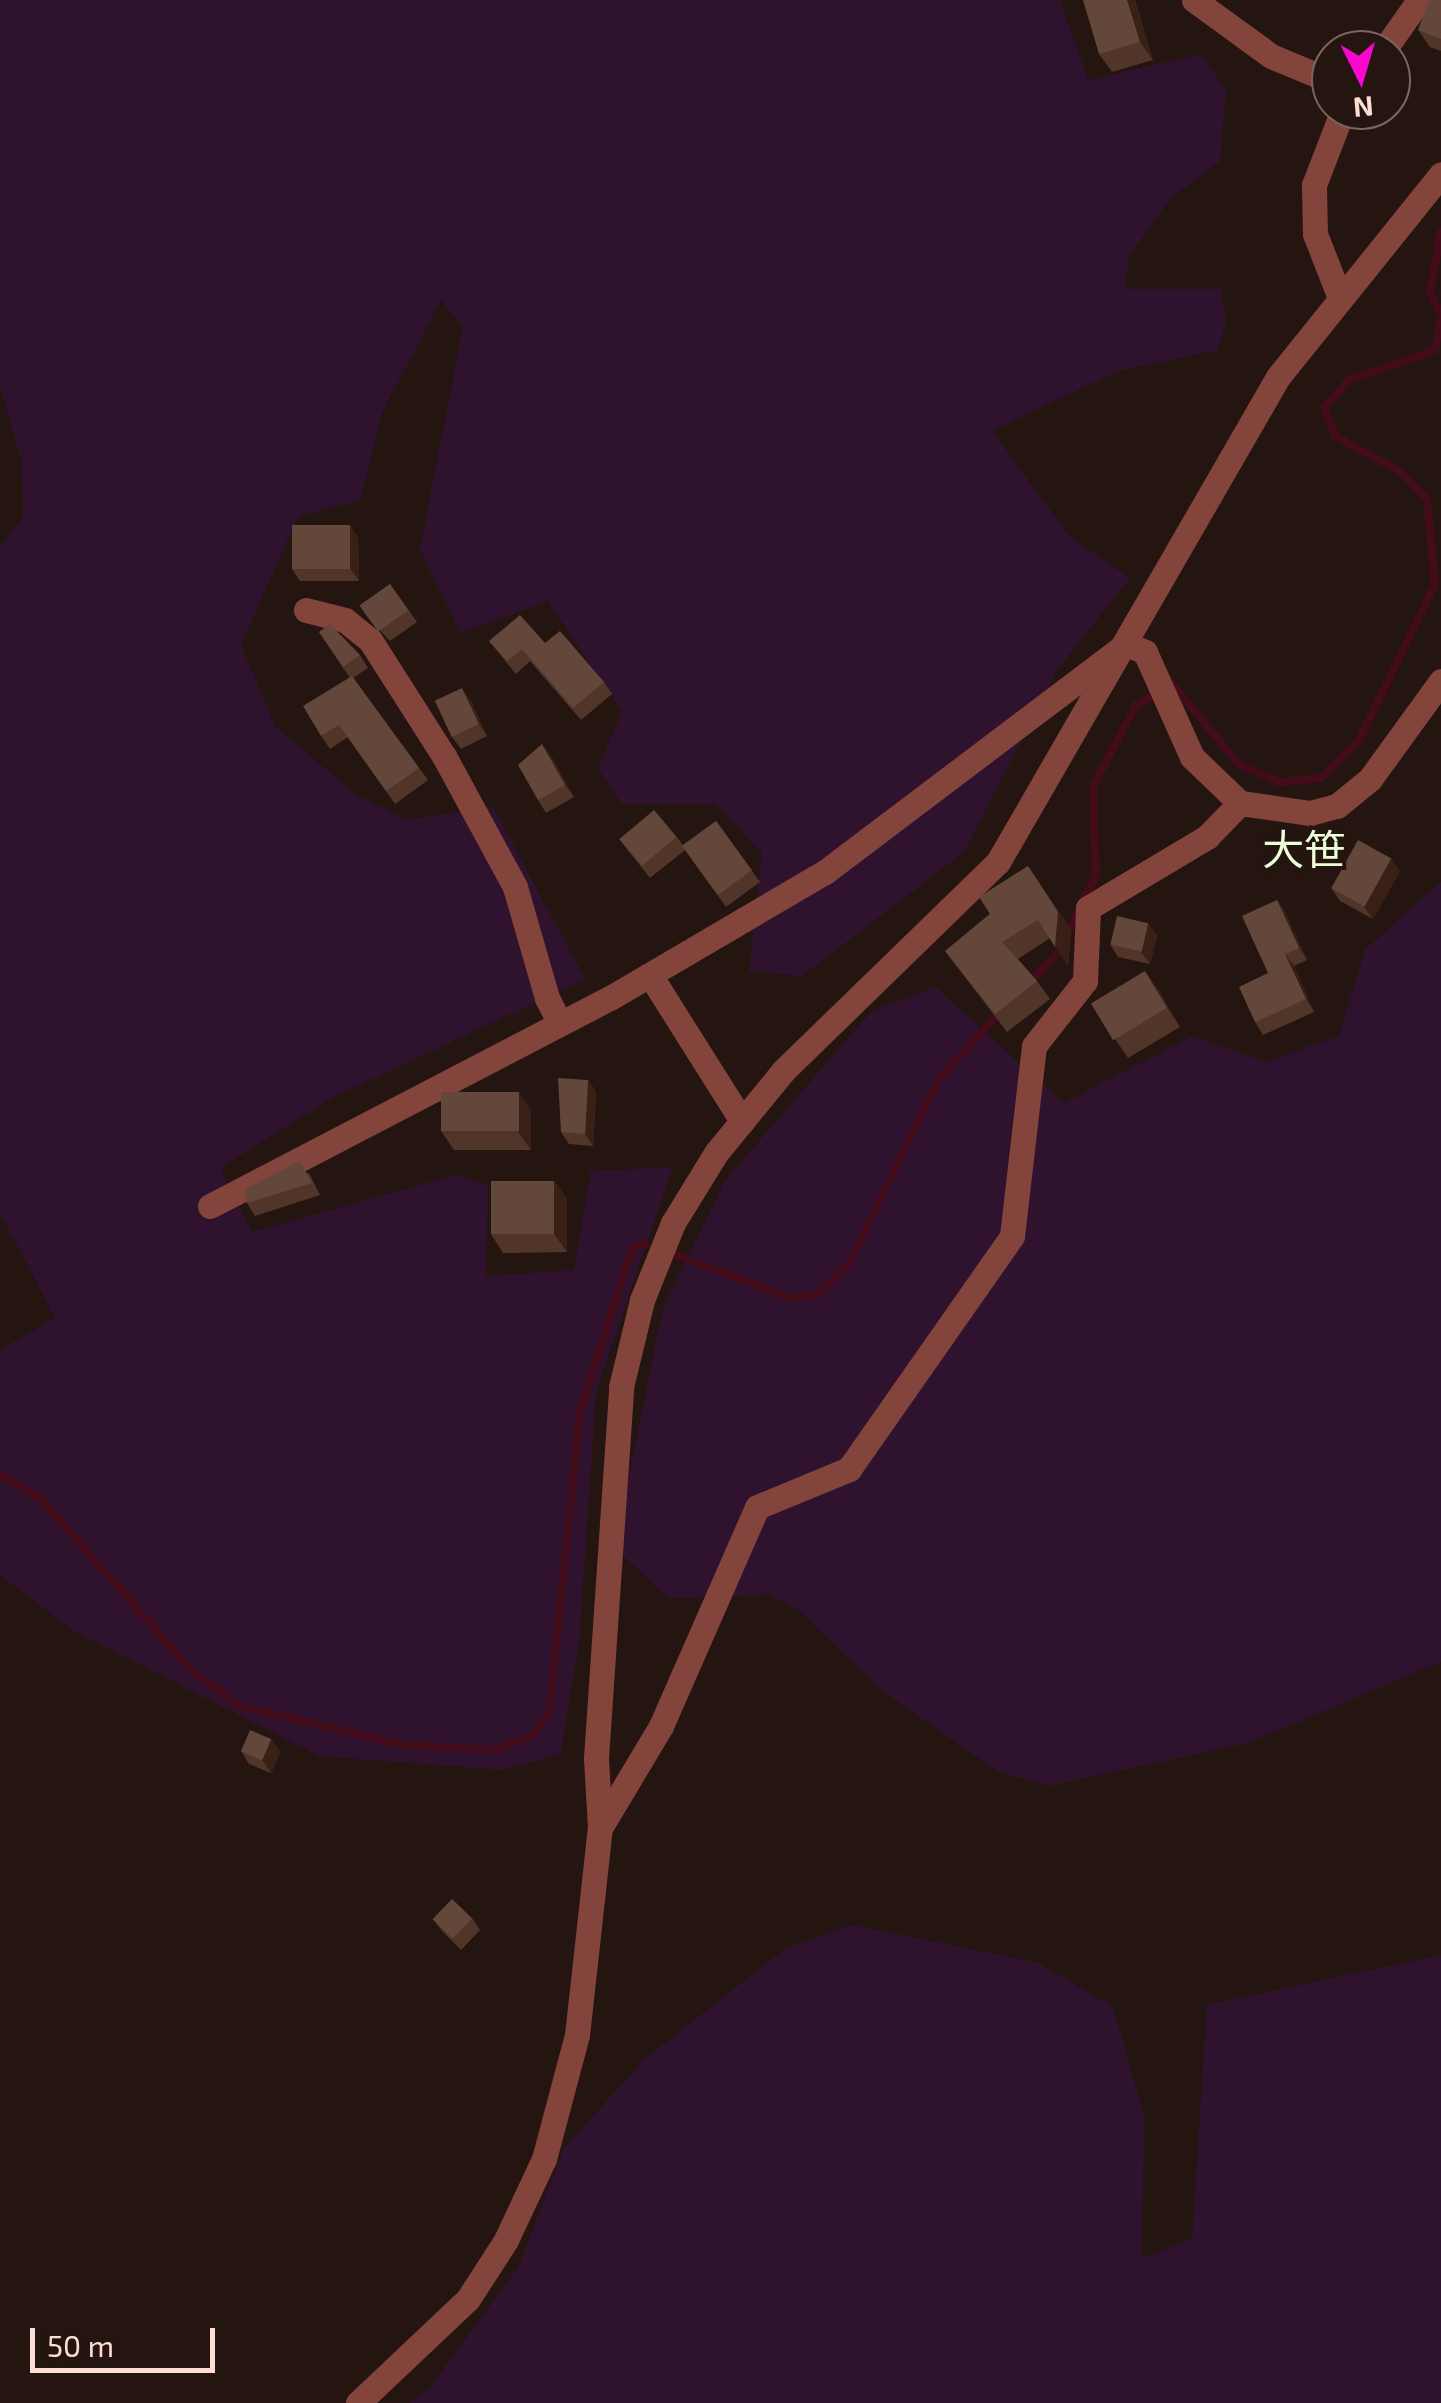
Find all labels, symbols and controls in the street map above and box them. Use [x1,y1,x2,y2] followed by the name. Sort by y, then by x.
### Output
[1311,30,1411,130] north arrow
[1352,90,1375,126] text: N
[1262,823,1346,873] district label: 大笹
[35,2308,220,2370] scale bar
[47,2327,114,2363] text: 50 m

